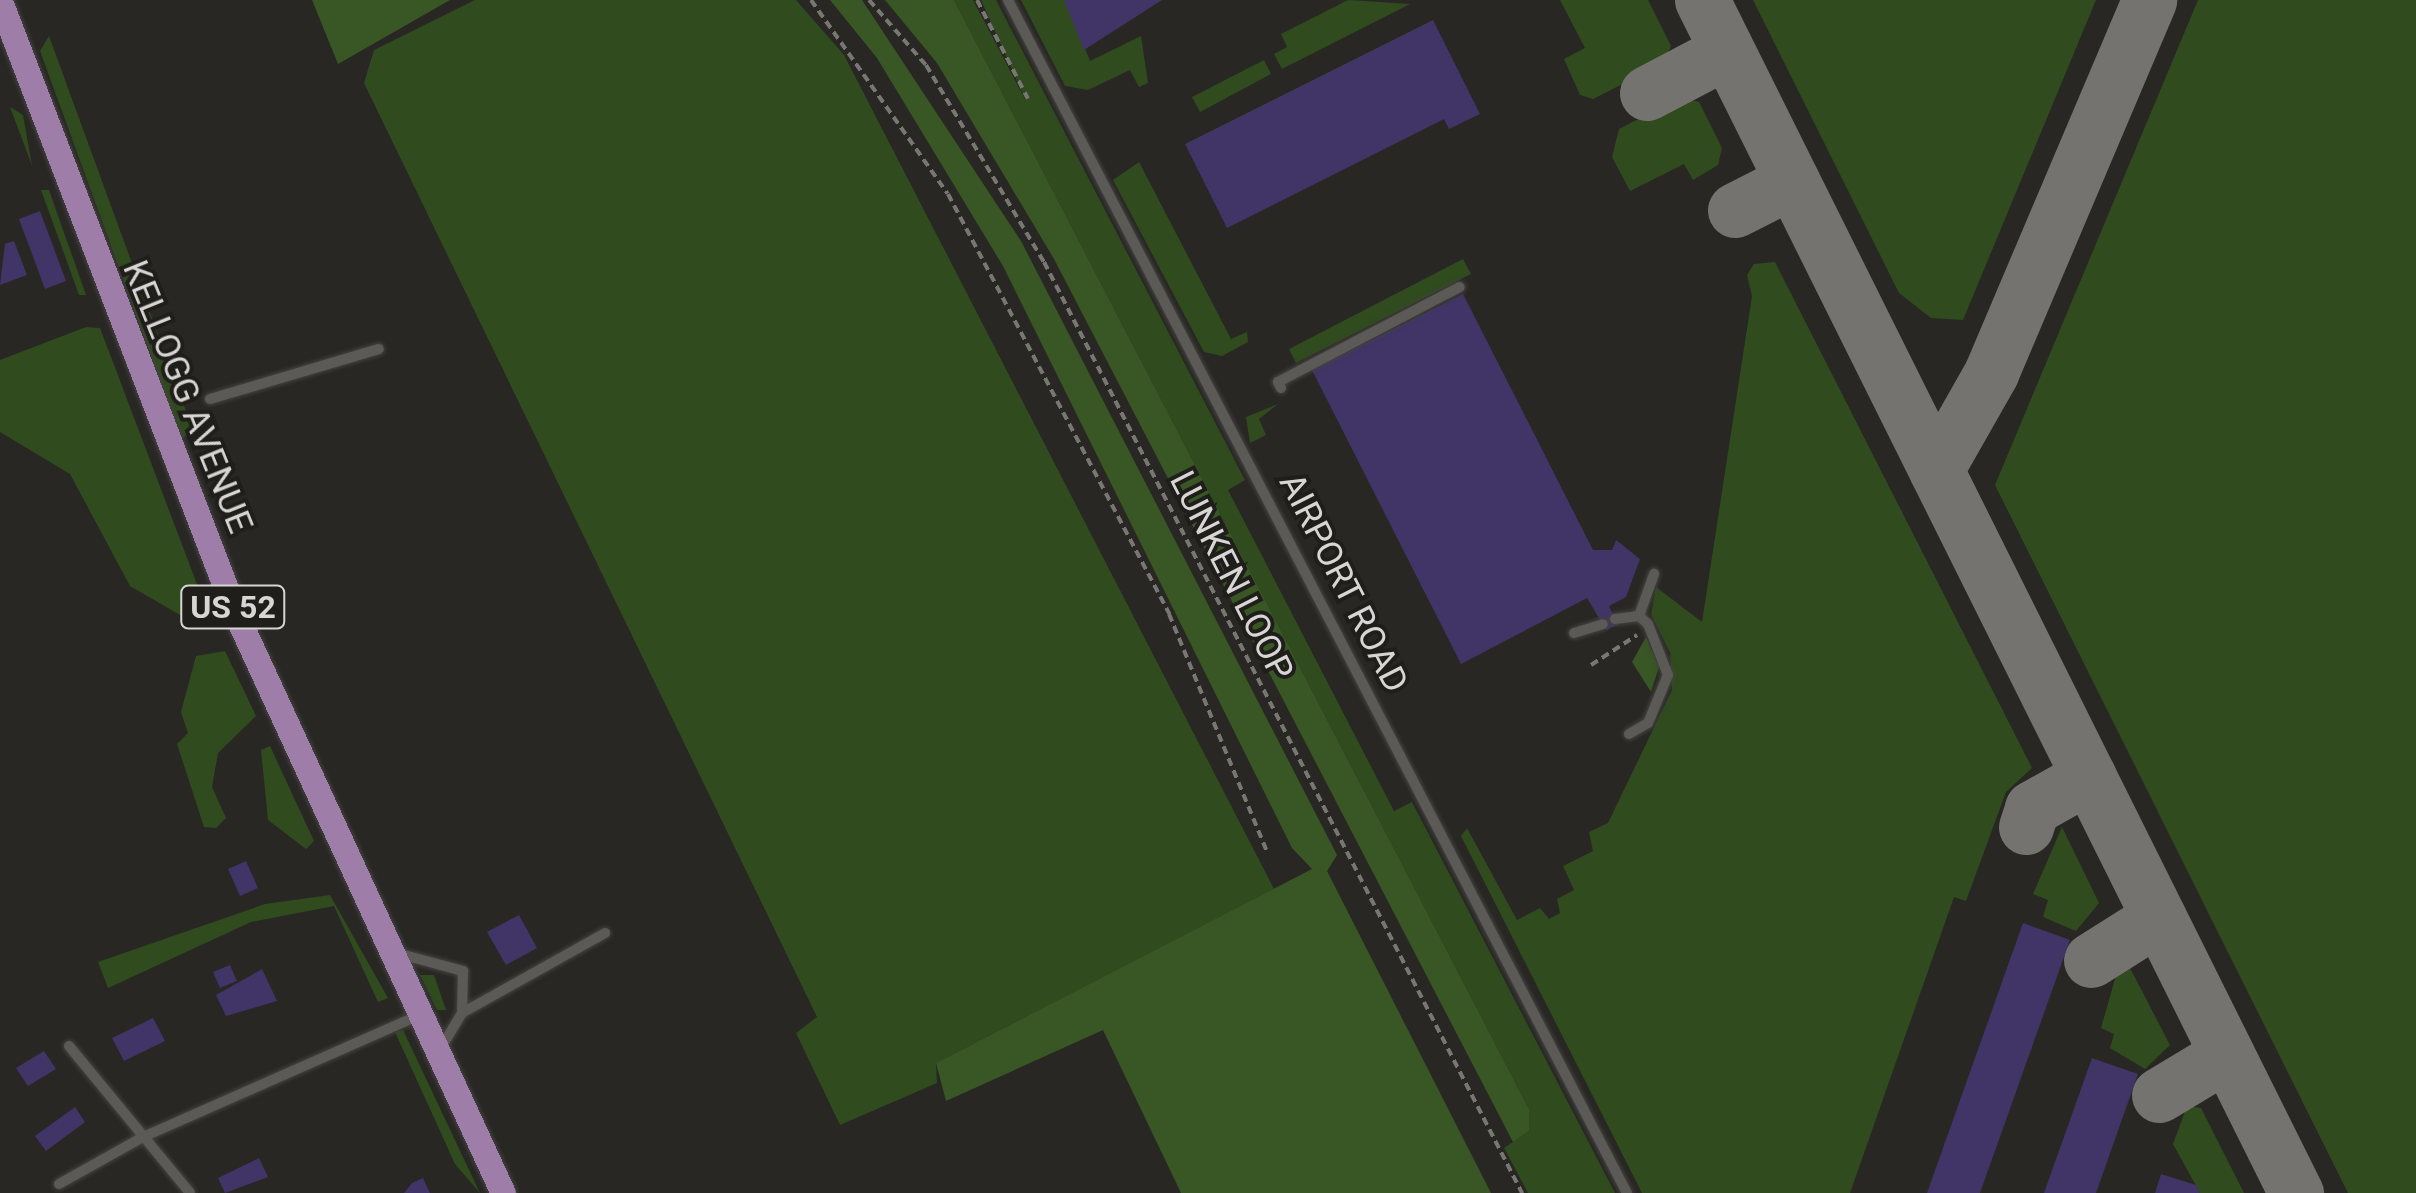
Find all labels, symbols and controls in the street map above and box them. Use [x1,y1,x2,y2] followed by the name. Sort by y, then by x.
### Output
[113,255,261,539] street label: KELLOGG AVENUE
[1160,464,1302,688] street label: LUNKEN LOOP
[1270,466,1416,700] street label: AIRPORT ROAD
[178,580,288,634] road number: US 52

